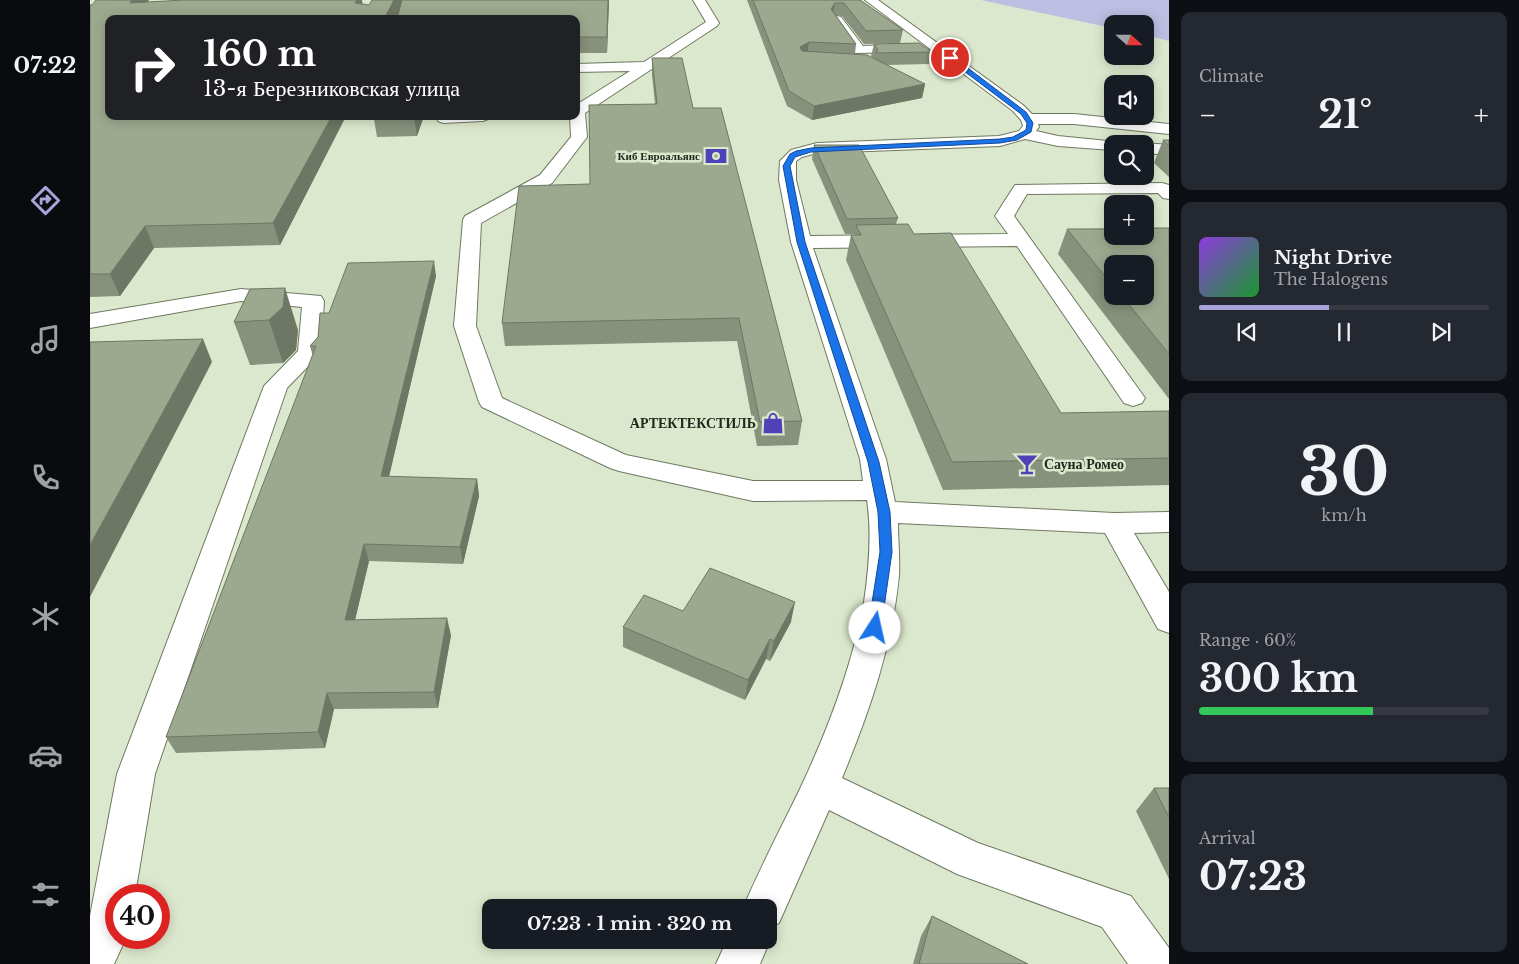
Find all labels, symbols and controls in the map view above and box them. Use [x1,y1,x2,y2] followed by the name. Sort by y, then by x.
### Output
[1104,15,1154,65] north arrow
[1104,15,1154,305] map controls
[203,32,316,75] text: 160 m
[120,35,185,100] icon: right
[929,37,971,79] pin
[936,44,964,72] icon: arrive
[14,52,76,79] text: 07:22
[1199,66,1264,86] text: Climate
[203,75,460,102] text: 13-я Березниковская улица
[1104,75,1154,125] button: sound
[1318,91,1372,138] text: 21°
[1199,98,1217,133] text: −
[1474,98,1489,133] text: +
[1104,135,1154,185] button: search
[703,143,729,169] bank icon: Киб Евроальянс
[618,149,700,163] place label: Киб Евроальянс
[28,183,63,218] icon: directions
[1104,195,1154,245] button: +
[1274,246,1392,269] text: Night Drive
[1104,255,1154,305] button: −
[1274,269,1388,289] text: The Halogens
[1233,318,1261,346] icon: previous
[1330,318,1358,346] icon: pause
[1427,318,1455,346] icon: next
[28,322,63,357] icon: music
[760,410,786,436] shop icon: АРТЕКТЕКСТИЛЬ
[630,414,756,432] place label: АРТЕКТЕКСТИЛЬ
[1299,432,1389,513] text: 30
[1014,451,1040,477] bar icon: Сауна Ромео
[1044,455,1124,473] place label: Сауна Ромео
[28,460,63,495] icon: phone
[1321,505,1367,525] text: km/h
[28,599,63,634] icon: climate
[848,601,900,653] position arrow
[1199,630,1296,650] text: Range · 60%
[1199,655,1358,702] text: 300 km
[28,738,63,773] icon: car
[1199,828,1256,848] text: Arrival
[1199,853,1307,900] text: 07:23
[28,877,63,912] icon: filters
[105,884,170,949] speed limit sign: 40
[527,912,732,935] text: 07:23 · 1 min · 320 m

